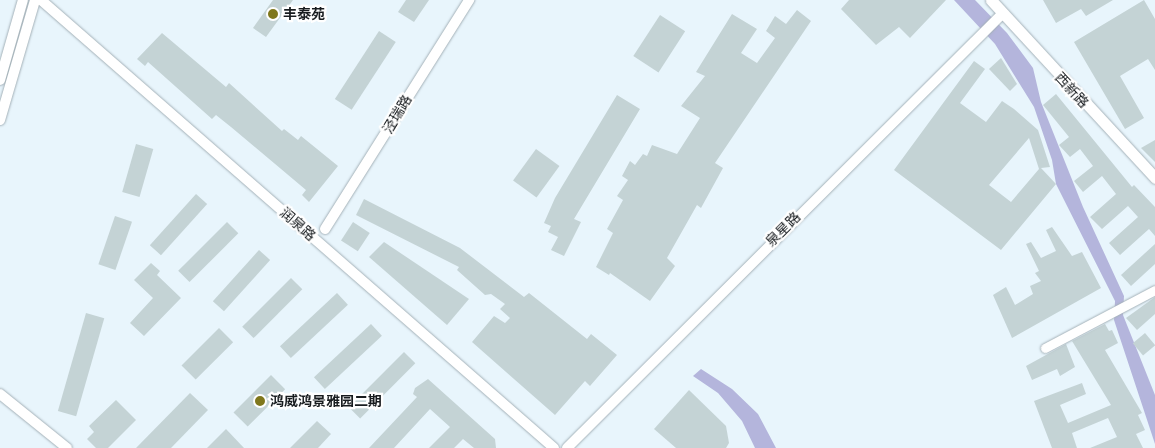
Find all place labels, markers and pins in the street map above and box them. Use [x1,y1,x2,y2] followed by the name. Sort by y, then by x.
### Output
[283,6,325,22] place label: 丰泰苑
[267,8,279,20] marker: 丰泰苑
[270,393,382,409] place label: 鸿威鸿景雅园二期
[254,395,266,407] marker: 鸿威鸿景雅园二期

